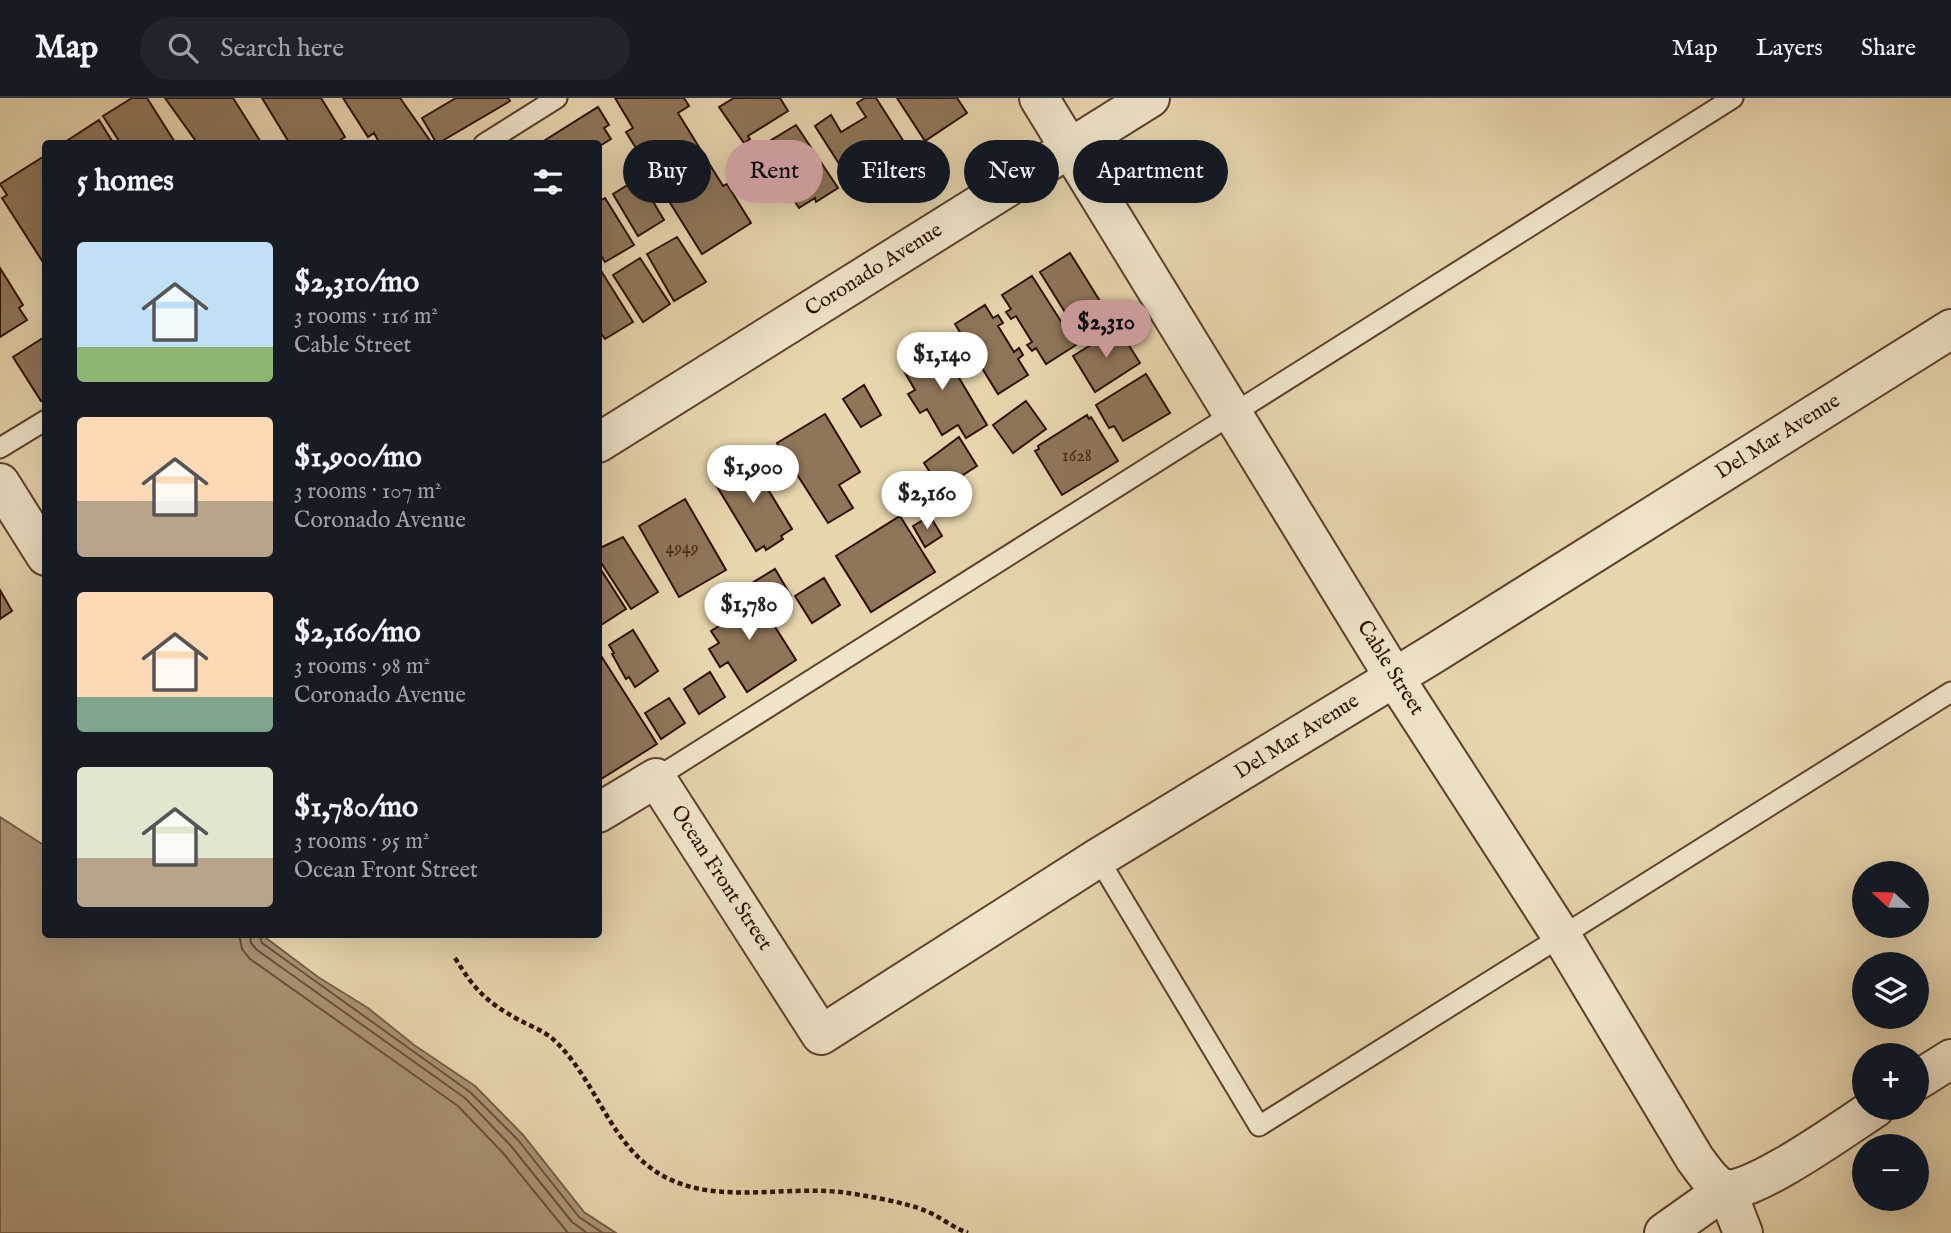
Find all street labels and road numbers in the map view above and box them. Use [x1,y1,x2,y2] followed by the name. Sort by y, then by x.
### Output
[800,217,948,323] street label: Coronado Avenue
[1711,388,1846,486] street label: Del Mar Avenue
[1350,615,1430,721] street label: Cable Street
[1230,688,1365,786] street label: Del Mar Avenue
[664,800,778,956] street label: Ocean Front Street

